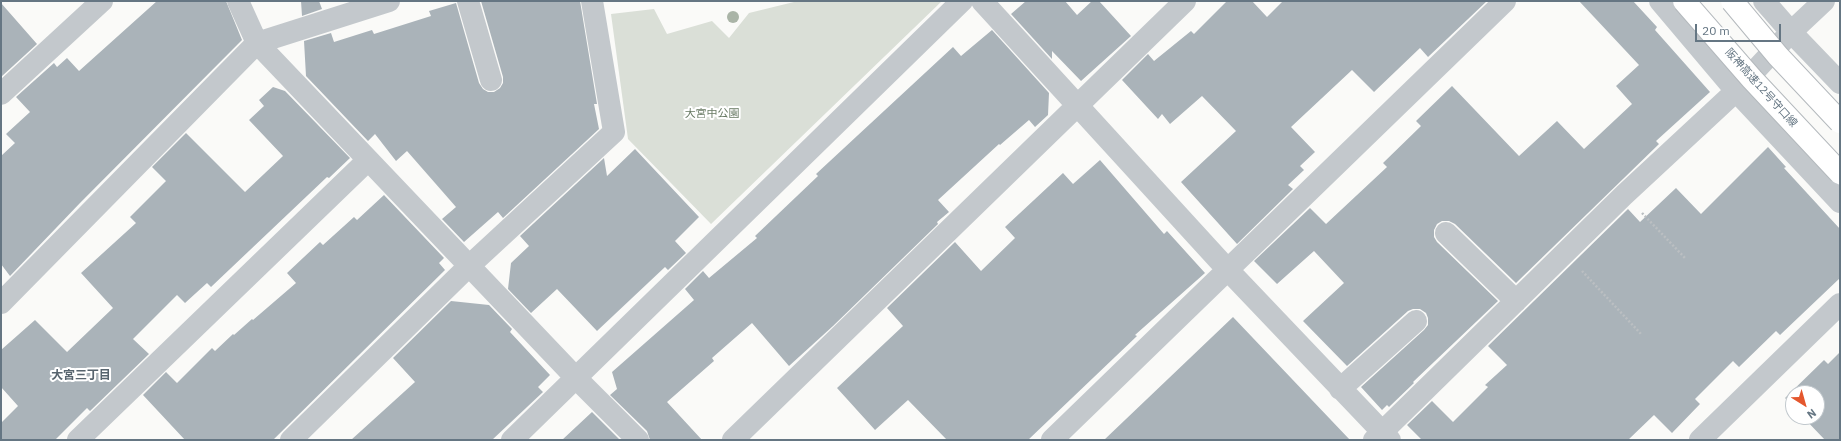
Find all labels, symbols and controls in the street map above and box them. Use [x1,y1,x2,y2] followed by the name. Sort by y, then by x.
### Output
[1697,16,1783,42] scale bar
[1702,23,1730,38] text: 20 m
[1722,46,1800,130] street label: 阪神高速12号守口線
[685,107,739,121] park label: 大宮中公園
[51,369,111,383] district label: 大宮三丁目
[1785,385,1825,425] north arrow
[1804,406,1819,422] text: N

